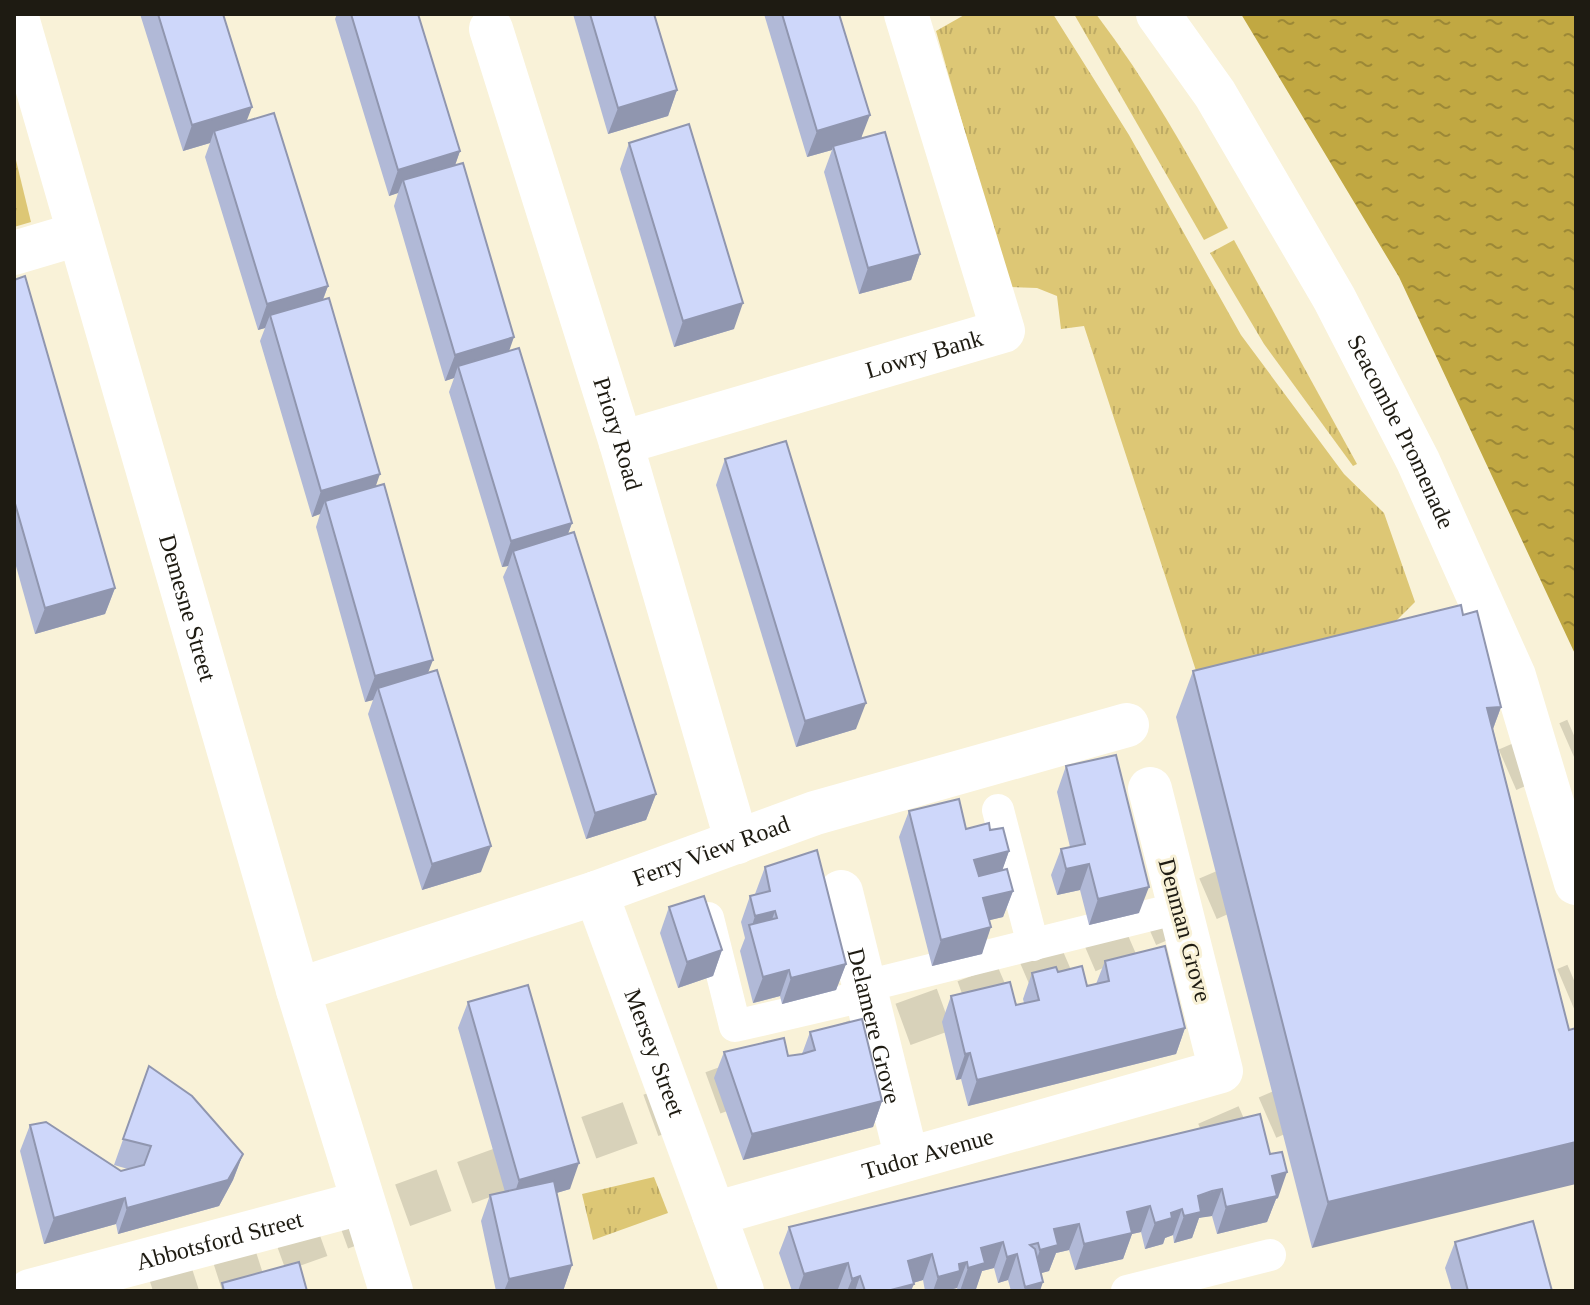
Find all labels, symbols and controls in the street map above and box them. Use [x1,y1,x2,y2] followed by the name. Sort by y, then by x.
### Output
[863,325,986,384] street label: Lowry Bank
[1342,331,1459,533] street label: Seacombe Promenade
[588,374,647,493] street label: Priory Road
[154,531,221,684] street label: Demesne Street
[629,810,793,891] street label: Ferry View Road
[1153,856,1217,1004] street label: Denman Grove
[842,946,906,1106] street label: Delamere Grove
[619,985,690,1120] street label: Mersey Street
[859,1123,996,1185] street label: Tudor Avenue
[133,1206,306,1275] street label: Abbotsford Street

